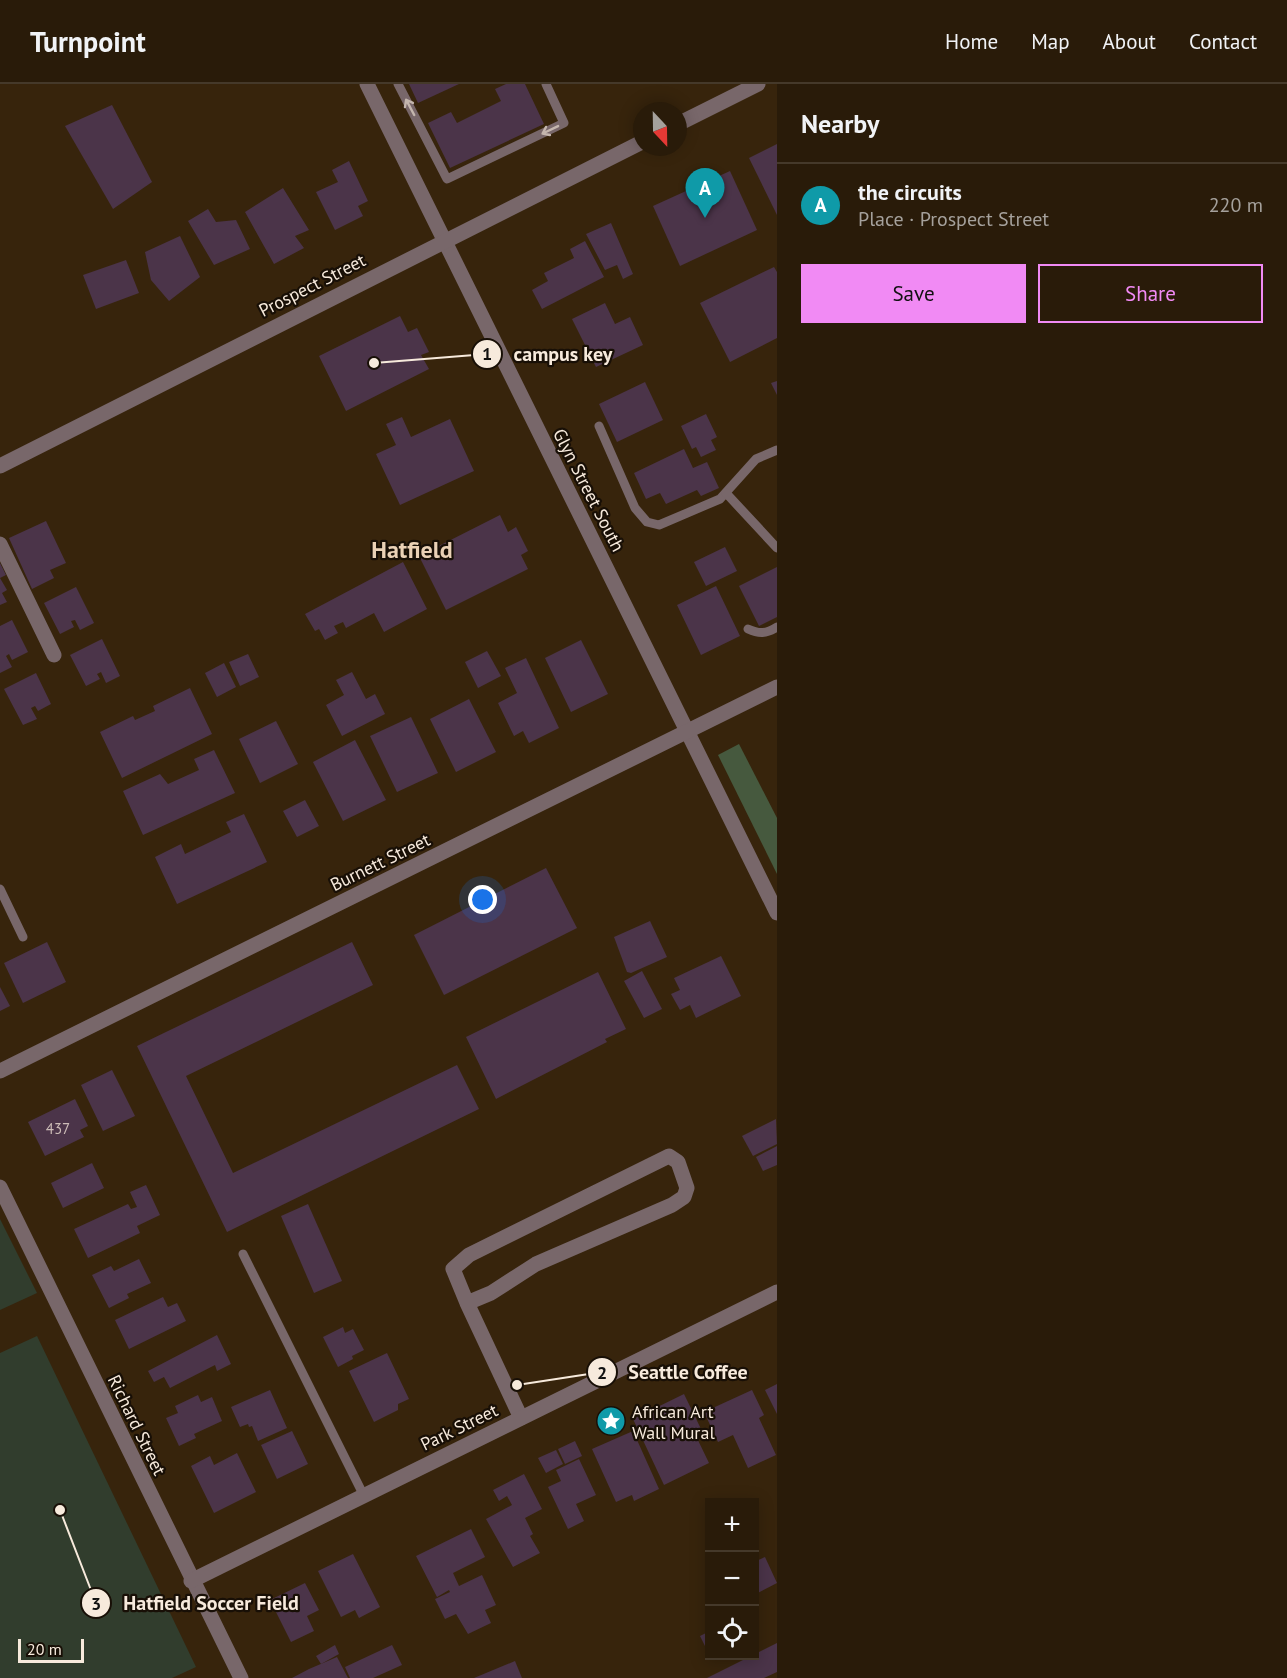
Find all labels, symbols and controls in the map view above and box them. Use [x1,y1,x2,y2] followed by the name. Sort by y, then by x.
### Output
[30,23,146,60] text: Turnpoint
[945,28,998,55] text: Home
[1031,28,1070,55] text: Map
[1103,28,1156,55] text: About
[1189,28,1257,55] text: Contact
[403,98,415,116] one-way arrow
[633,102,687,156] north arrow
[801,107,879,140] text: Nearby
[541,124,559,136] one-way arrow
[686,168,724,218] pin: A
[858,178,962,206] text: the circuits
[814,192,827,218] text: A
[1209,192,1263,218] text: 220 m
[858,206,1049,232] text: Place · Prospect Street
[255,248,369,322] street label: Prospect Street
[801,264,1026,323] button: Save
[1038,264,1263,323] button: Share
[472,335,625,373] callout: campus key
[514,341,613,367] text: campus key
[482,342,492,365] text: 1
[548,425,630,555] street label: Glyn Street South
[371,534,453,565] district label: Hatfield
[326,828,434,896] street label: Burnett Street
[468,885,497,914] your location
[46,1119,70,1138] house number: 437
[587,1353,760,1391] callout: Seattle Coffee
[628,1359,748,1385] text: Seattle Coffee
[597,1361,607,1384] text: 2
[103,1371,171,1479] street label: Richard Street
[417,1398,501,1456] street label: Park Street
[632,1400,715,1444] place label: African Art Wall Mural
[595,1405,627,1437] place icon: African Art Wall Mural
[705,1498,759,1660] map controls
[705,1498,759,1552] button: +
[705,1552,759,1606] button: −
[81,1584,311,1622] callout: Hatfield Soccer Field
[123,1590,299,1616] text: Hatfield Soccer Field
[91,1592,101,1615] text: 3
[705,1606,759,1660] button: locate
[18,1636,84,1664] scale bar
[27,1639,62,1659] text: 20 m

